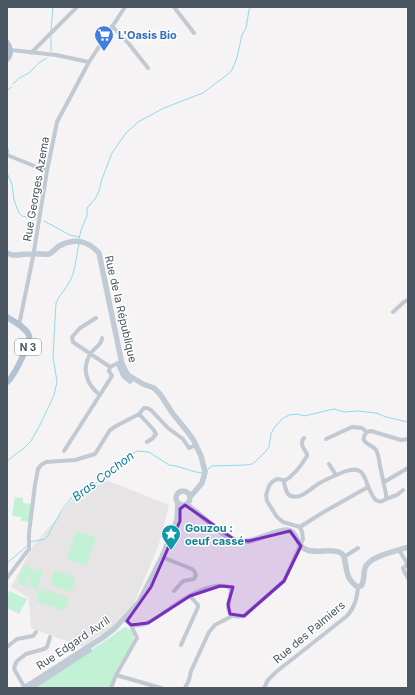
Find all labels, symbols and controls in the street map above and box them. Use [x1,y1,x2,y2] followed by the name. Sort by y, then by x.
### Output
[93,24,115,52] supermarket icon: L'Oasis Bio
[118,28,177,42] place label: L'Oasis Bio
[20,136,52,242] street label: Rue Georges Azema
[102,254,140,364] street label: Rue de la République
[15,339,41,355] road number: N 3
[69,448,137,504] water label: Bras Cochon
[185,521,244,548] place label: Gouzou : oeuf cassé
[160,523,182,551] place icon: Gouzou : oeuf cassé
[270,598,348,666] street label: Rue des Palmiers
[34,613,112,673] street label: Rue Edgard Avril

